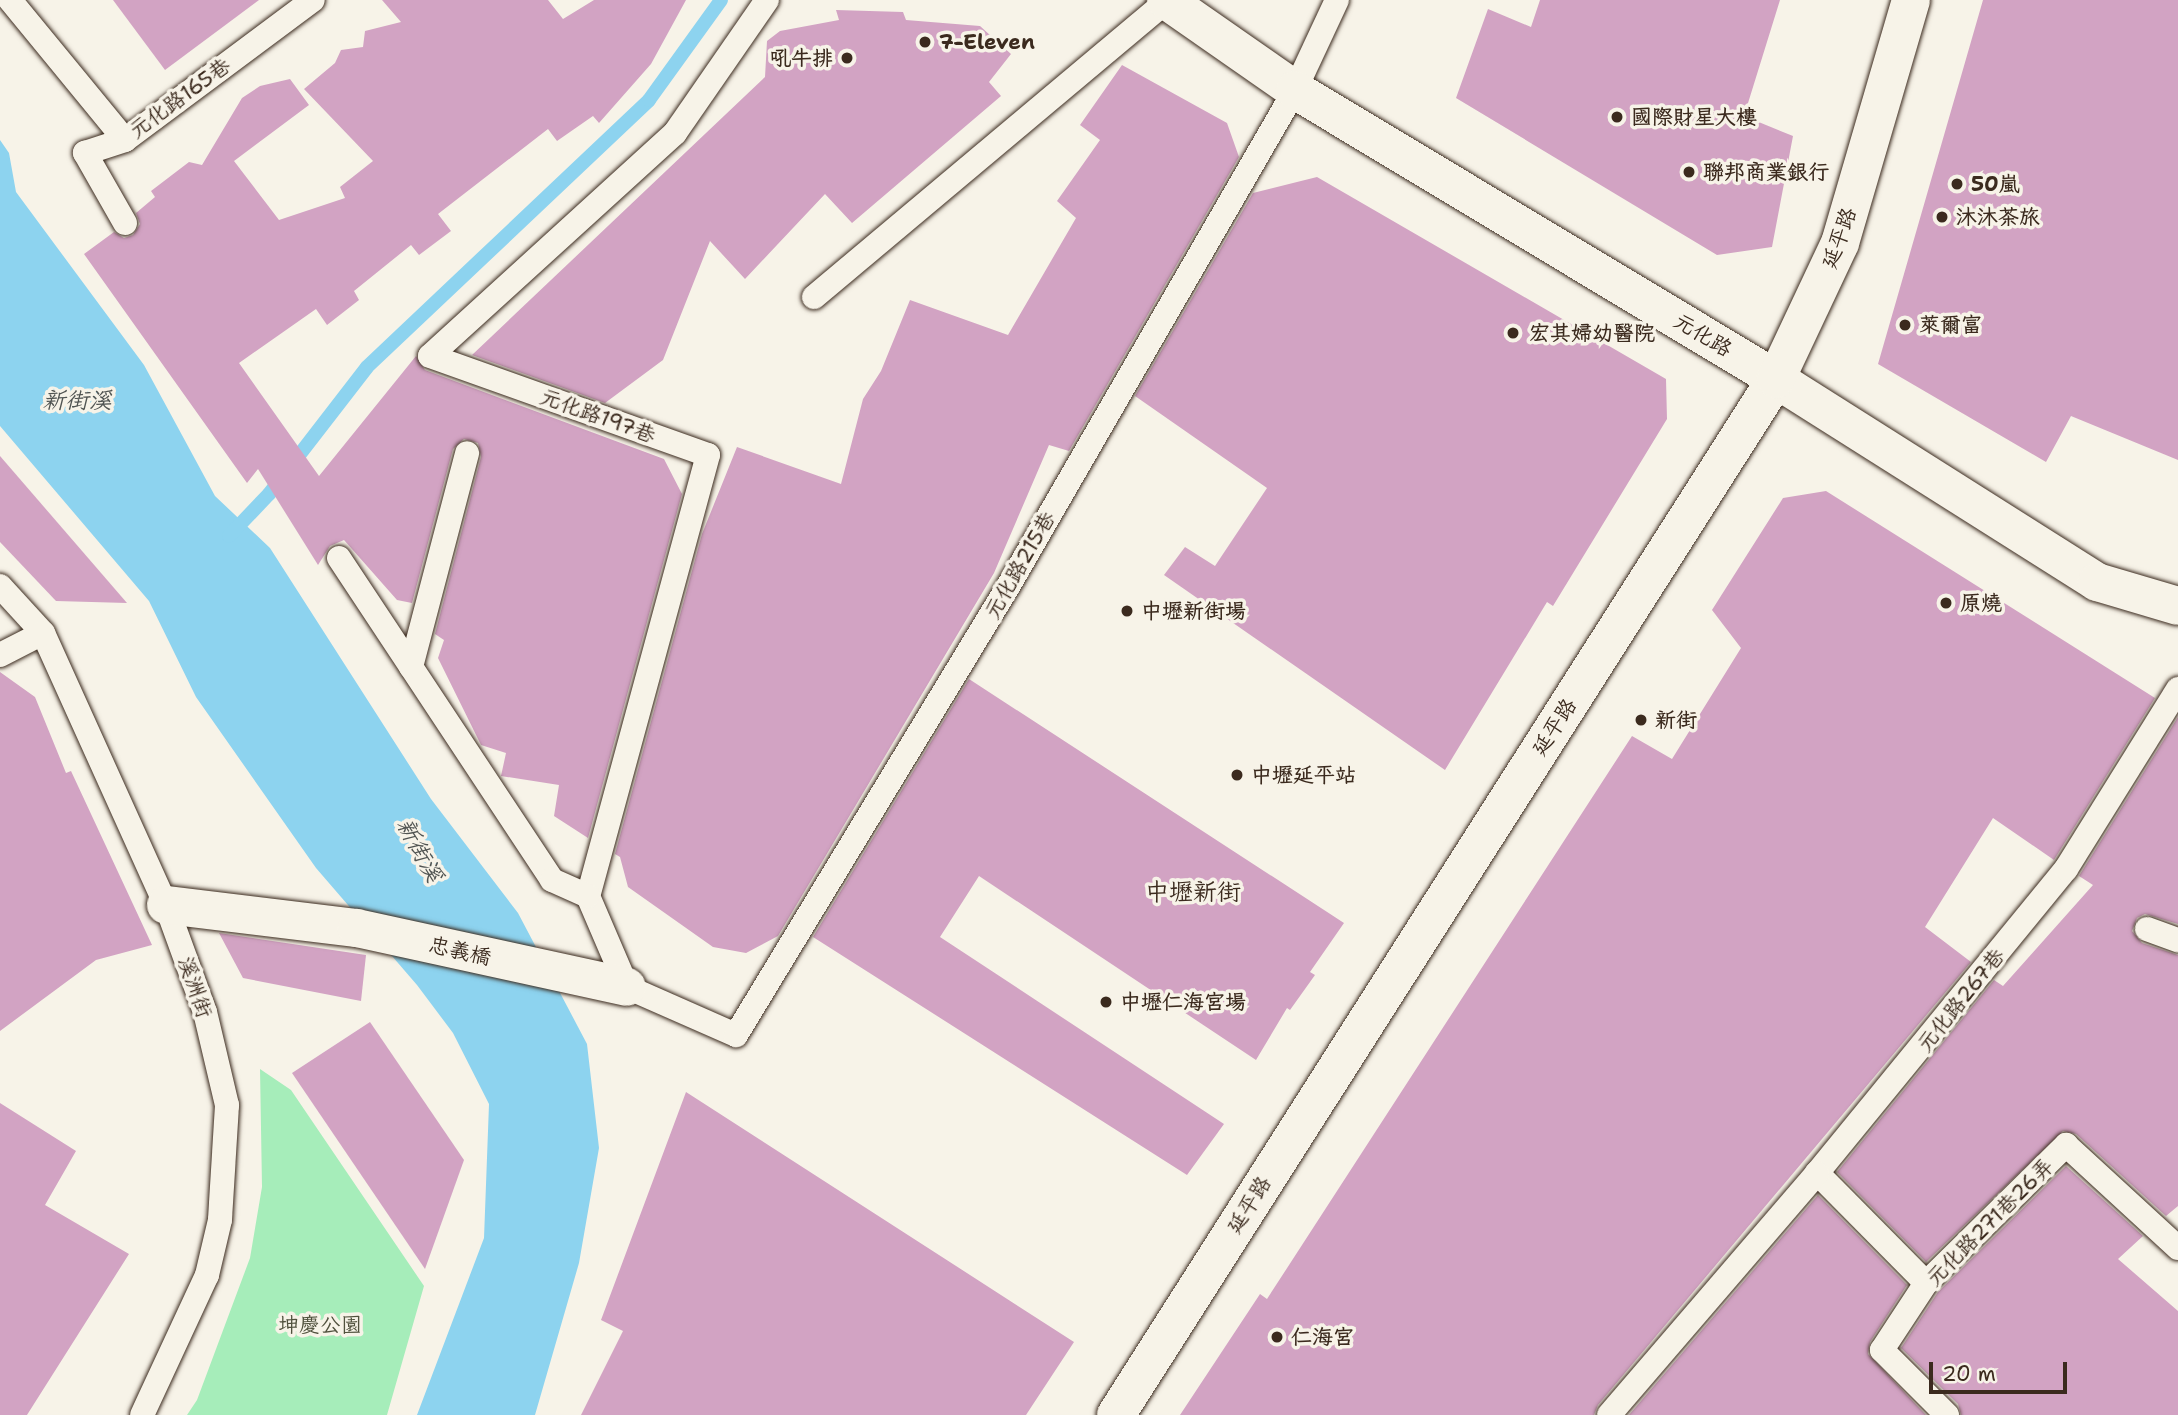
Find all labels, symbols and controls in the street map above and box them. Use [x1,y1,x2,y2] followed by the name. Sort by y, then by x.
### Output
[939,29,1035,55] place label: 7-Eleven
[917,34,933,50] marker: 7-Eleven
[770,45,833,71] place label: 吼牛排
[839,50,855,66] marker: 吼牛排
[125,53,235,143] street label: 元化路165巷
[1631,104,1757,130] place label: 國際財星大樓
[1609,109,1625,125] marker: 國際財星大樓
[1703,159,1829,185] place label: 聯邦商業銀行
[1681,164,1697,180] marker: 聯邦商業銀行
[1971,171,2020,197] place label: 50嵐
[1949,176,1965,192] marker: 50嵐
[1816,204,1862,272] street label: 延平路
[1956,204,2040,230] place label: 沐沐茶旅
[1934,209,1950,225] marker: 沐沐茶旅
[1670,308,1736,362] street label: 元化路
[1919,312,1982,338] place label: 萊爾富
[1897,317,1913,333] marker: 萊爾富
[1529,320,1655,346] place label: 宏其婦幼醫院
[1503,323,1523,343] marker: 宏其婦幼醫院
[537,384,659,448] street label: 元化路197巷
[43,386,111,414] water label: 新街溪
[979,507,1061,623] street label: 元化路215巷
[1960,590,2002,616] place label: 原燒
[1938,595,1954,611] marker: 原燒
[1141,598,1246,624] place label: 中壢新街場
[1119,603,1135,619] marker: 中壢新街場
[1526,694,1582,760] street label: 延平路
[1655,707,1697,733] place label: 新街
[1633,712,1649,728] marker: 新街
[1251,762,1356,788] place label: 中壢延平站
[1229,767,1245,783] marker: 中壢延平站
[391,813,449,887] water label: 新街溪
[1145,879,1241,907] district label: 中壢新街
[426,932,494,970] street label: 忠義橋
[1912,944,2010,1056] street label: 元化路267巷
[173,953,217,1021] street label: 溪洲街
[1120,989,1246,1015] place label: 中壢仁海宮場
[1098,994,1114,1010] marker: 中壢仁海宮場
[1921,1153,2059,1291] street label: 元化路271巷26弄
[1222,1172,1276,1238] street label: 延平路
[278,1312,362,1338] park label: 坤慶公園
[1291,1324,1354,1350] place label: 仁海宮
[1269,1329,1285,1345] marker: 仁海宮
[1933,1348,2071,1392] scale bar
[1942,1360,1996,1388] text: 20 m

